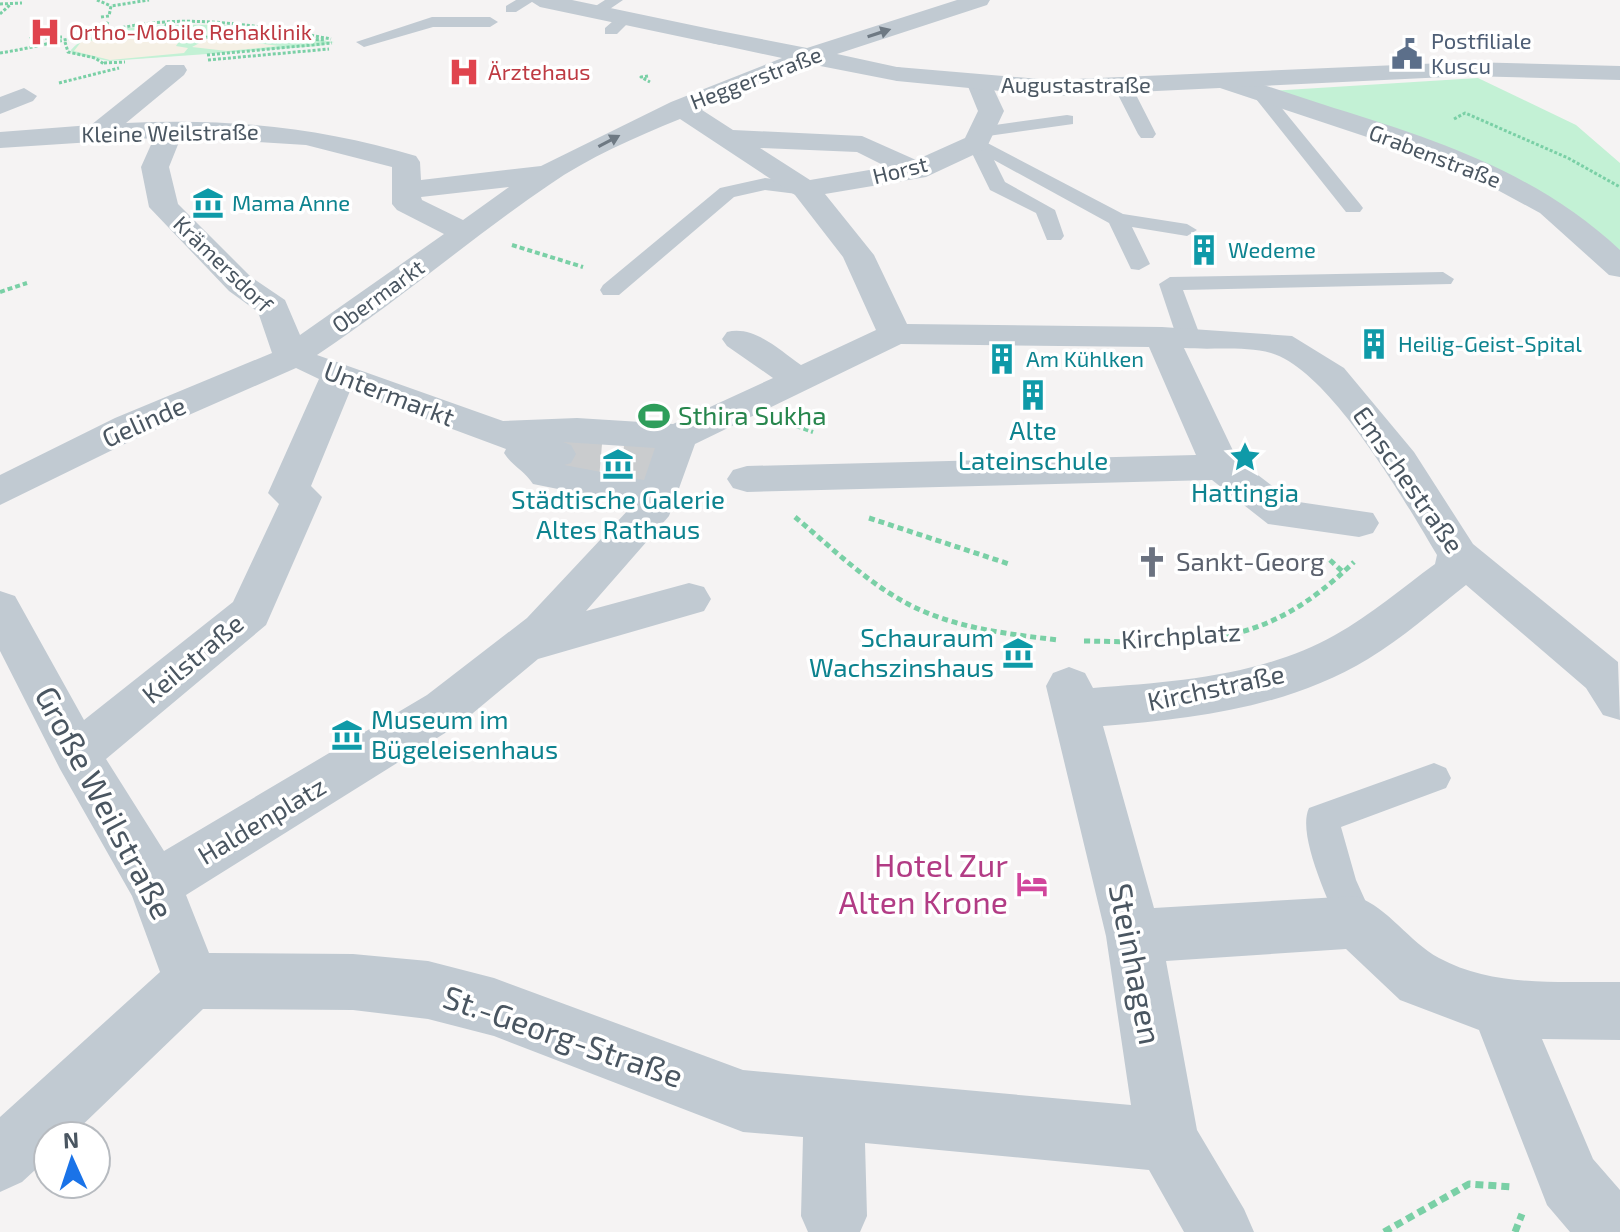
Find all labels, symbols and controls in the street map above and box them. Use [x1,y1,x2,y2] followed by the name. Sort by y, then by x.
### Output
[28,15,62,49] hospital icon: Ortho-Mobile Rehaklinik
[69,18,312,44] place label: Ortho-Mobile Rehaklinik
[868,26,892,38] one-way arrow
[1431,27,1532,78] place label: Postfiliale Kuscu
[1390,37,1424,71] public building icon: Postfiliale Kuscu
[686,40,825,114] street label: Heggerstraße
[447,55,481,89] hospital icon: Ärztehaus
[488,58,591,84] place label: Ärztehaus
[1001,71,1151,97] street label: Augustastraße
[81,117,259,147] street label: Kleine Weilstraße
[1366,118,1505,192] street label: Grabenstraße
[598,134,621,147] one-way arrow
[870,150,930,188] street label: Horst
[191,186,225,220] museum icon: Mama Anne
[232,189,350,215] place label: Mama Anne
[169,210,279,317] street label: Krämersdorf
[1187,233,1221,267] building icon: Wedeme
[1228,236,1316,262] place label: Wedeme
[326,253,429,337] street label: Obermarkt
[1357,327,1391,361] building icon: Heilig-Geist-Spital
[1398,330,1582,356] place label: Heilig-Geist-Spital
[985,342,1019,376] building icon: Am Kühlken
[1026,345,1144,371] place label: Am Kühlken
[320,354,459,432] street label: Untermarkt
[1016,378,1050,412] building icon: Alte Lateinschule
[97,388,190,453] street label: Gelinde
[637,399,671,433] sports icon: Sthira Sukha
[678,399,826,430] place label: Sthira Sukha
[1347,400,1471,558] street label: Emschestraße
[958,414,1108,475] place label: Alte Lateinschule
[1228,440,1262,474] place icon: Hattingia
[601,447,635,481] museum icon: Städtische Galerie Altes Rathaus
[1191,476,1299,507] place label: Hattingia
[511,483,725,544] place label: Städtische Galerie Altes Rathaus
[1135,545,1169,579] church icon: Sankt-Georg
[1176,545,1325,576] place label: Sankt-Georg
[135,607,249,709] street label: Keilstraße
[1120,615,1242,654] street label: Kirchplatz
[809,621,994,682] place label: Schauraum Wachszinshaus
[1001,636,1035,670] museum icon: Schauraum Wachszinshaus
[1144,657,1287,716] street label: Kirchstraße
[28,679,183,925] street label: Große Weilstraße
[371,703,558,764] place label: Museum im Bügeleisenhaus
[330,718,364,752] museum icon: Museum im Bügeleisenhaus
[192,769,331,870] street label: Haldenplatz
[838,845,1008,920] place label: Hotel Zur Alten Krone
[1015,867,1049,901] hotel icon: Hotel Zur Alten Krone
[1103,880,1171,1047] street label: Steinhagen
[439,976,688,1094] street label: St.-Georg-Straße
[32,1120,112,1200] north arrow
[62,1126,80,1152] text: N

